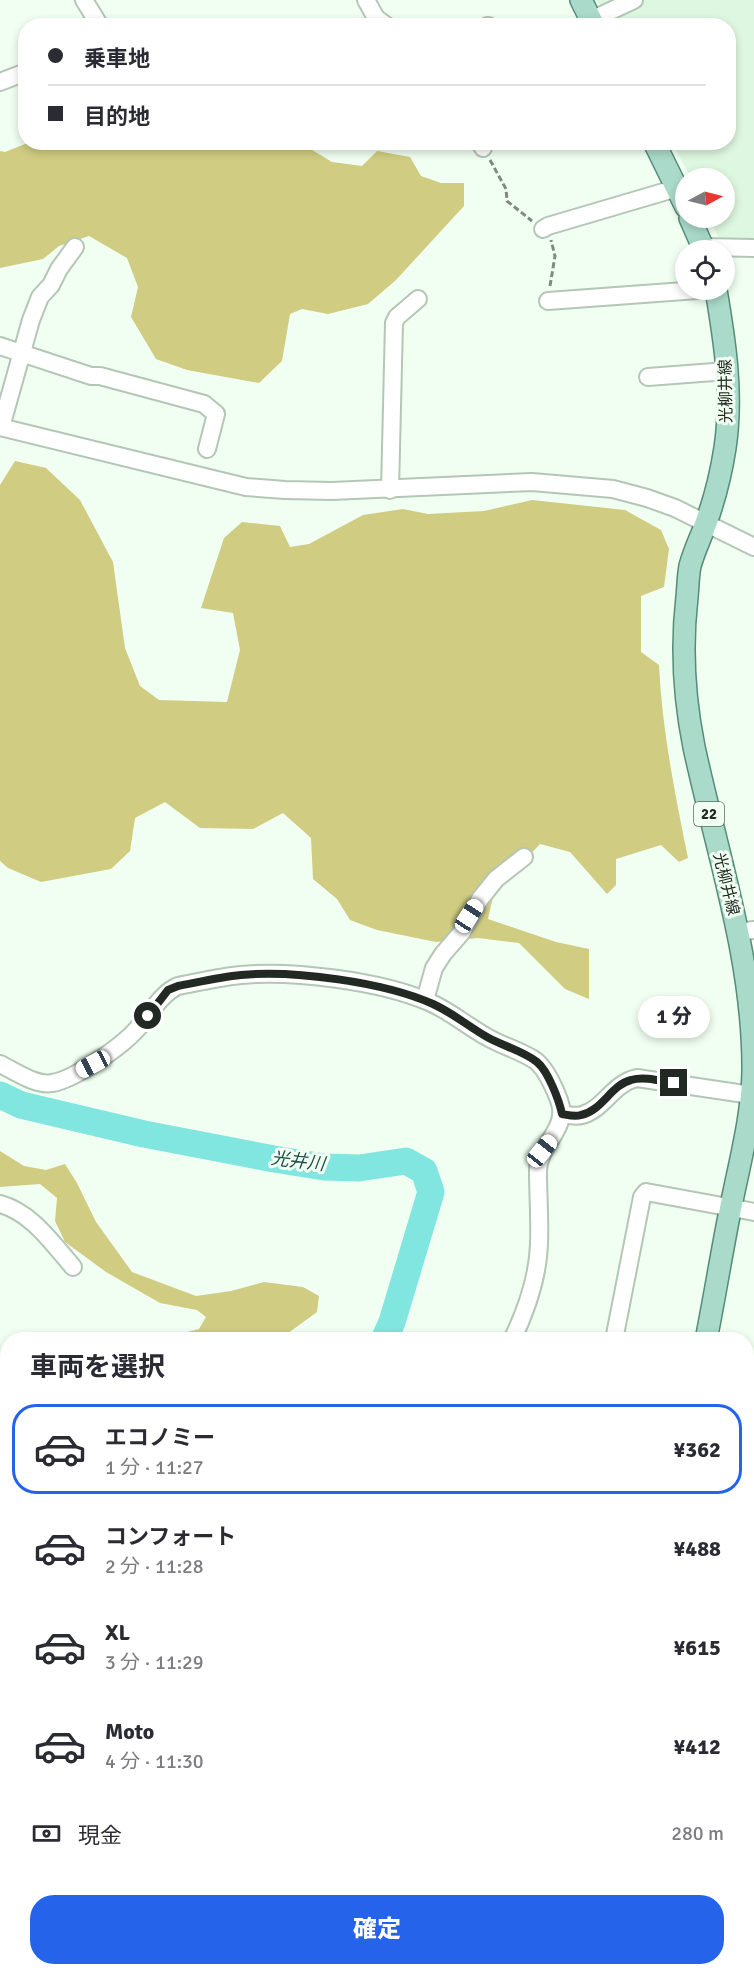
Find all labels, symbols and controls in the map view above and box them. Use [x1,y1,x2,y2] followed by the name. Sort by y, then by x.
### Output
[84,45,150,72] text: 乗車地
[84,103,150,130] text: 目的地
[675,168,735,228] north arrow
[675,168,735,300] map controls
[675,240,735,300] button: locate
[715,359,737,423] street label: 光柳井線
[694,802,724,826] road number: 22
[709,851,743,917] street label: 光柳井線
[452,896,486,936] car
[638,996,710,1038] callout: 1 分
[134,1002,161,1029] route start
[656,1004,692,1029] text: 1 分
[73,1048,113,1080] car
[660,1069,687,1096] route end
[524,1131,560,1171] car
[270,1147,328,1175] water label: 光井川
[30,1351,165,1384] text: 車両を選択
[33,1422,87,1476] icon: car
[105,1424,215,1451] text: エコノミー
[673,1436,721,1463] text: ¥362
[105,1455,204,1480] text: 1 分 · 11:27
[33,1521,87,1575] icon: car
[105,1523,236,1550] text: コンフォート
[673,1535,721,1562] text: ¥488
[105,1554,204,1579] text: 2 分 · 11:28
[105,1619,130,1646] text: XL
[33,1620,87,1674] icon: car
[673,1634,721,1661] text: ¥615
[105,1650,204,1675] text: 3 分 · 11:29
[105,1718,154,1745] text: Moto
[33,1719,87,1773] icon: car
[673,1733,721,1760] text: ¥412
[105,1749,204,1774] text: 4 分 · 11:30
[30,1817,63,1850] icon: cash
[671,1821,724,1846] text: 280 m
[78,1822,122,1849] text: 現金
[30,1895,724,1964] button: 確定

